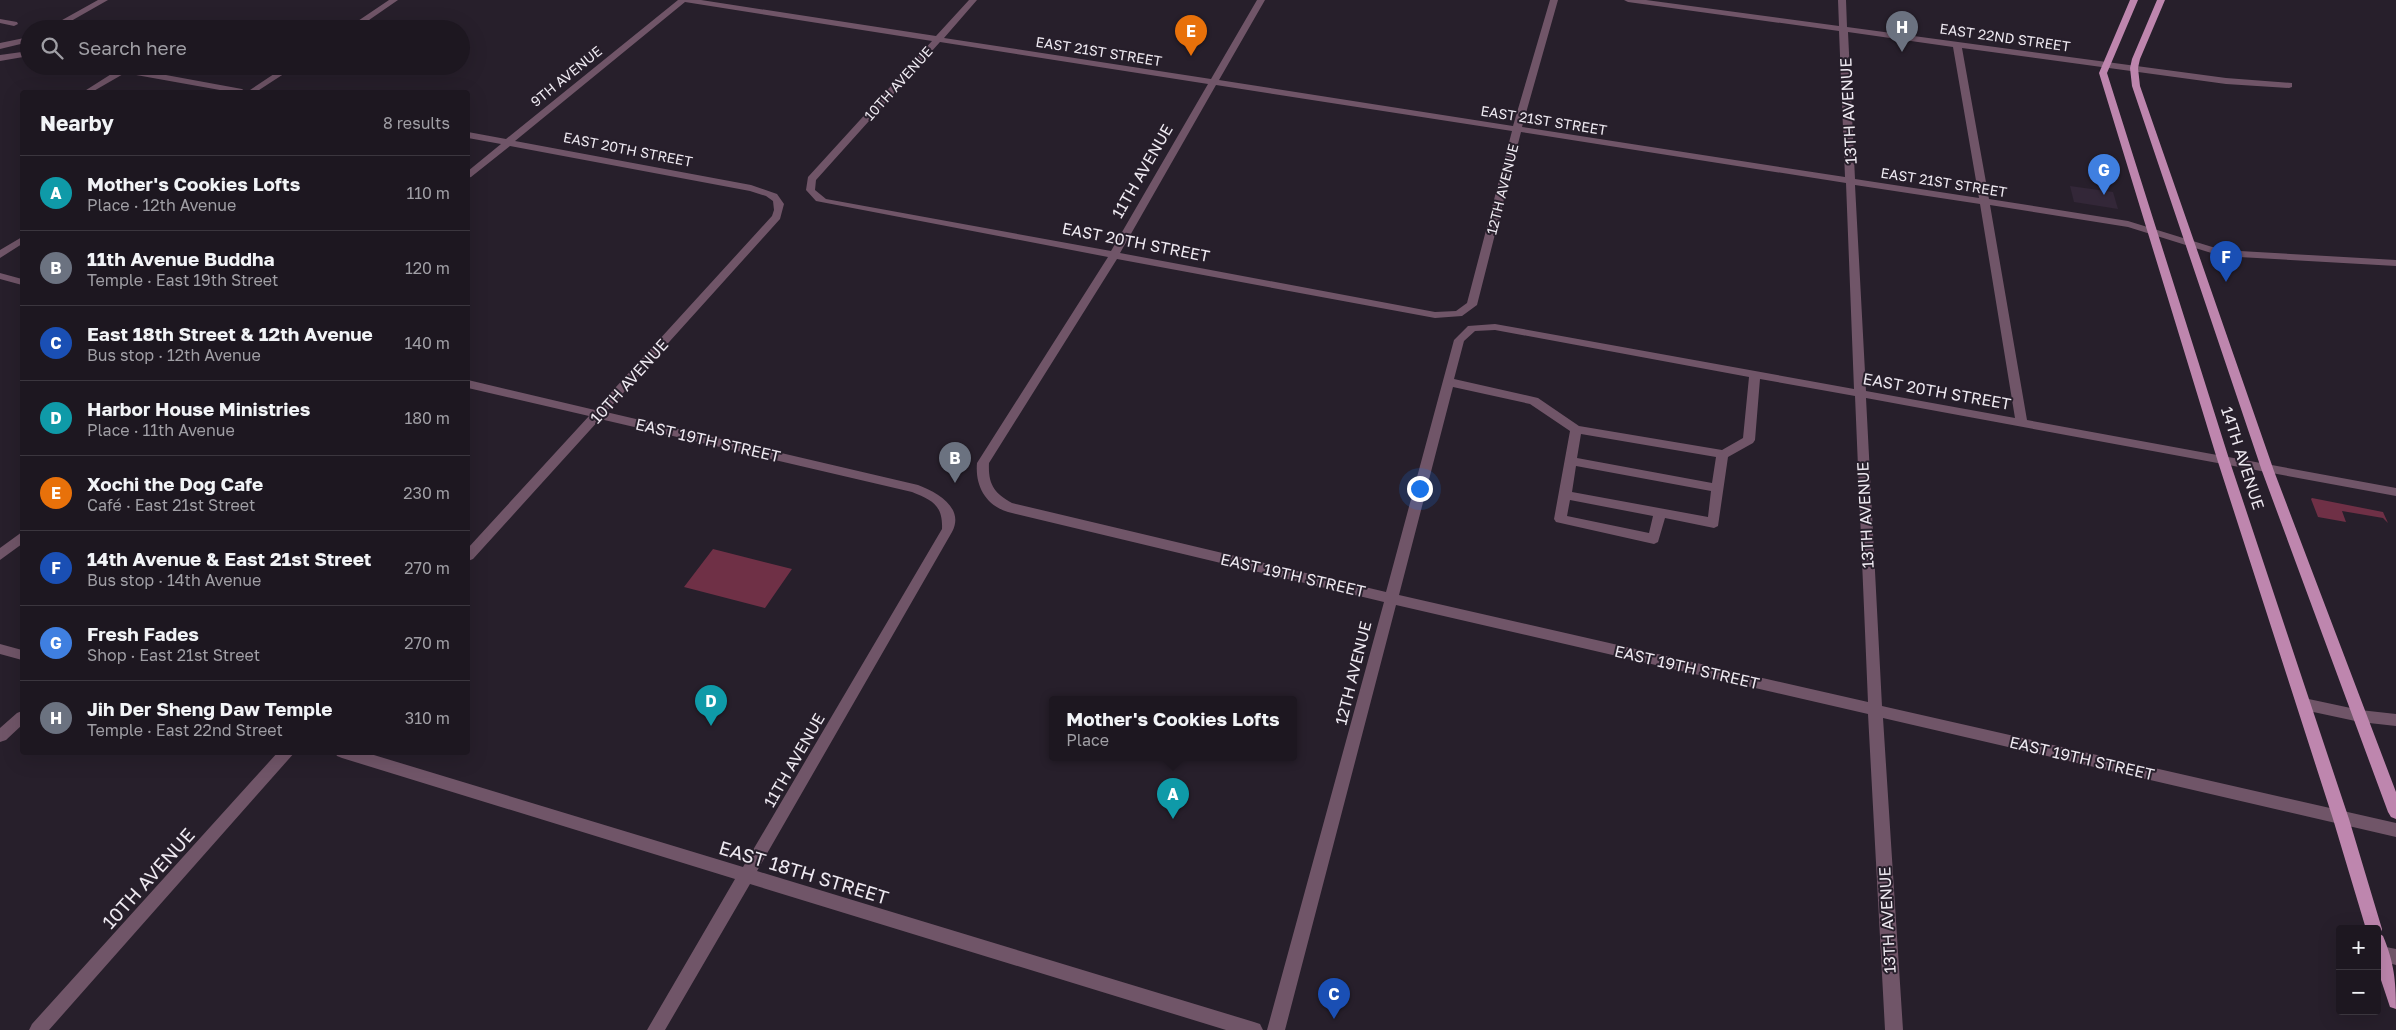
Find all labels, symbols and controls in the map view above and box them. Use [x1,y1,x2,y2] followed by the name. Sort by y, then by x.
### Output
[1886,11,1918,52] pin: H
[1175,15,1207,56] pin: E
[1939,19,2072,55] street label: EAST 22ND STREET
[20,20,470,75] search box
[1035,33,1164,69] street label: EAST 21ST STREET
[38,34,66,62] icon: search
[78,36,187,59] text: Search here
[527,42,605,110] street label: 9TH AVENUE
[860,42,936,124] street label: 10TH AVENUE
[1835,57,1861,165] street label: 13TH AVENUE
[1480,102,1609,138] street label: EAST 21ST STREET
[40,110,114,136] text: Nearby
[383,113,450,133] text: 8 results
[1107,121,1177,221] street label: 11TH AVENUE
[562,128,694,170] street label: EAST 20TH STREET
[1482,142,1522,236] street label: 12TH AVENUE
[2088,154,2120,195] pin: G
[1880,164,2009,200] street label: EAST 21ST STREET
[87,172,300,195] text: Mother's Cookies Lofts
[50,183,62,203] text: A
[406,183,450,203] text: 110 m
[87,195,236,215] text: Place · 12th Avenue
[1060,218,1212,266] street label: EAST 20TH STREET
[2210,241,2242,282] pin: F
[87,247,274,270] text: 11th Avenue Buddha
[50,258,62,278] text: B
[405,258,450,278] text: 120 m
[87,270,278,290] text: Temple · East 19th Street
[87,322,373,345] text: East 18th Street & 12th Avenue
[50,333,62,353] text: C
[404,333,450,353] text: 140 m
[586,335,672,427] street label: 10TH AVENUE
[87,345,261,365] text: Bus stop · 12th Avenue
[1861,368,2013,414] street label: EAST 20TH STREET
[87,397,310,420] text: Harbor House Ministries
[2217,404,2269,512] street label: 14TH AVENUE
[50,408,62,428] text: D
[404,408,450,428] text: 180 m
[633,414,783,466] street label: EAST 19TH STREET
[87,420,235,440] text: Place · 11th Avenue
[939,442,971,483] pin: B
[1852,461,1878,569] street label: 13TH AVENUE
[87,472,263,495] text: Xochi the Dog Cafe
[1407,476,1433,502] your location
[51,483,61,503] text: E
[403,483,450,503] text: 230 m
[87,495,255,515] text: Café · East 21st Street
[87,547,371,570] text: 14th Avenue & East 21st Street
[1218,549,1368,601] street label: EAST 19TH STREET
[51,558,61,578] text: F
[404,558,450,578] text: 270 m
[87,570,261,590] text: Bus stop · 14th Avenue
[1330,619,1376,727] street label: 12TH AVENUE
[87,622,199,645] text: Fresh Fades
[50,633,62,653] text: G
[404,633,450,653] text: 270 m
[1612,641,1762,693] street label: EAST 19TH STREET
[87,645,260,665] text: Shop · East 21st Street
[695,685,727,726] pin: D
[1049,696,1297,761] popup
[87,697,332,720] text: Jih Der Sheng Daw Temple
[1066,707,1280,730] text: Mother's Cookies Lofts
[50,708,62,728] text: H
[405,708,450,728] text: 310 m
[759,710,829,810] street label: 11TH AVENUE
[87,720,283,740] text: Temple · East 22nd Street
[1066,730,1109,750] text: Place
[2007,732,2157,784] street label: EAST 19TH STREET
[1157,778,1189,819] pin: A
[97,823,199,933] street label: 10TH AVENUE
[716,835,892,909] street label: EAST 18TH STREET
[1874,866,1900,974] street label: 13TH AVENUE
[2336,925,2381,1015] map controls
[2336,925,2381,970] button: +
[2336,970,2381,1015] button: −
[1318,978,1350,1019] pin: C

